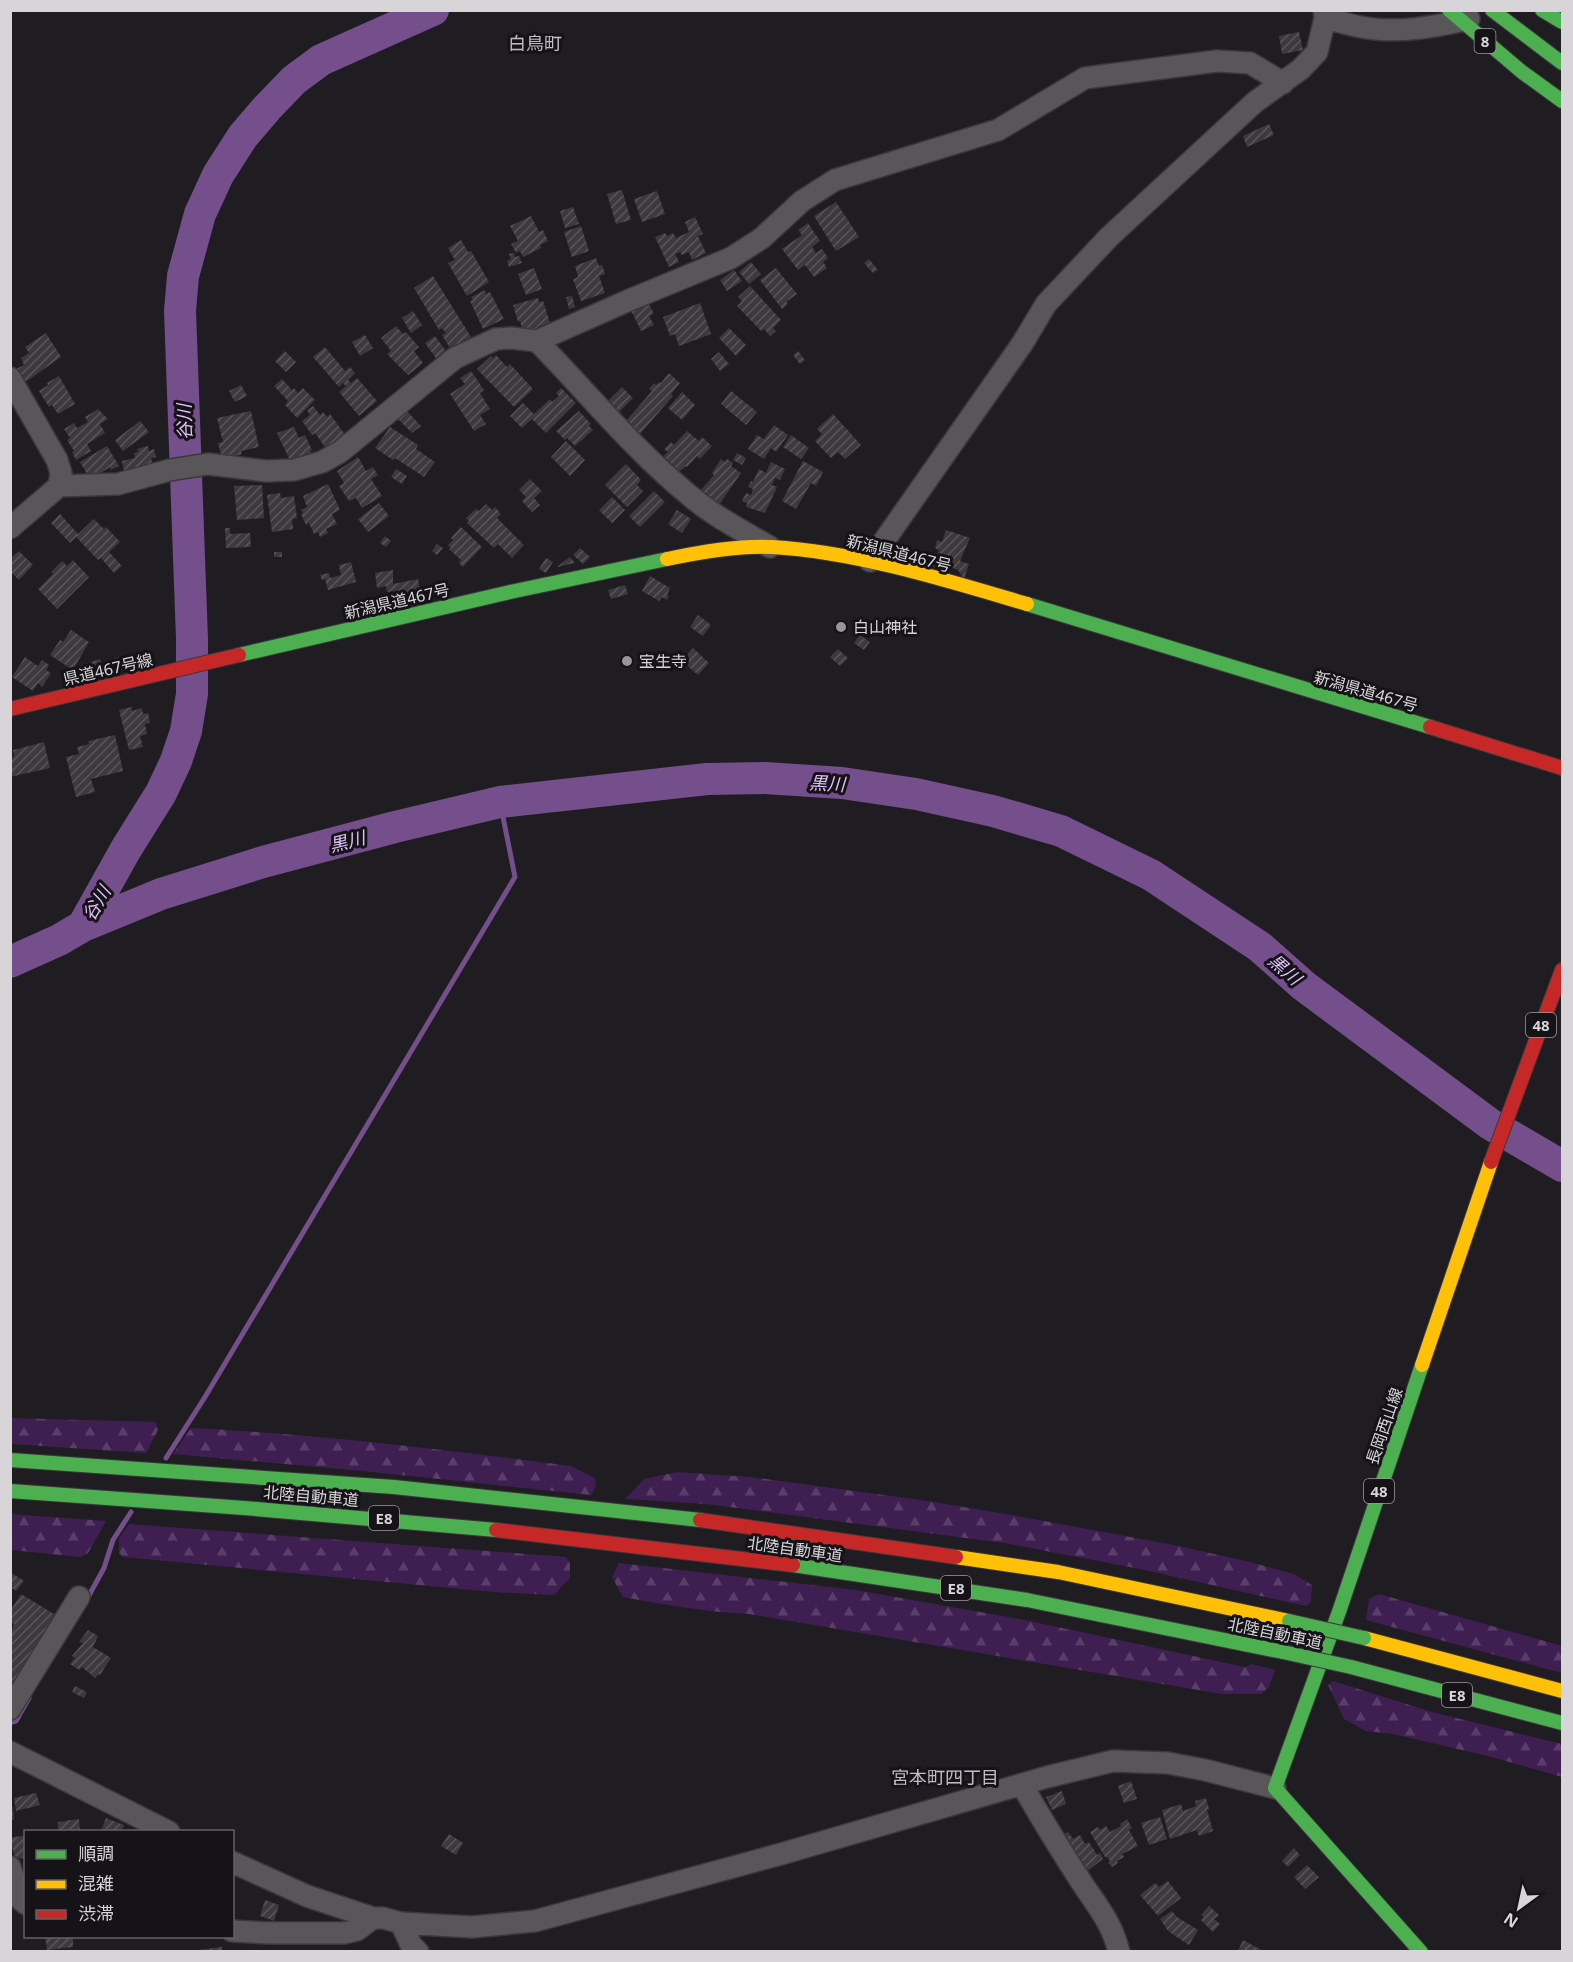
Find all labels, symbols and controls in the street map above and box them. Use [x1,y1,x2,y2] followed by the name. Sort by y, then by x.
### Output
[1474,29,1496,53] road number: 8
[508,31,562,55] district label: 白鳥町
[171,402,197,440] water label: 谷川
[844,529,954,577] street label: 新潟県道467号
[342,578,452,624] street label: 新潟県道467号
[853,616,917,638] place label: 白山神社
[834,620,848,634] marker: 白山神社
[61,648,155,690] street label: 県道467号線
[639,650,687,672] place label: 宝生寺
[620,654,634,668] marker: 宝生寺
[1311,666,1421,716] street label: 新潟県道467号
[808,770,848,796] water label: 黒川
[327,825,369,857] water label: 黒川
[76,880,117,925] water label: 谷川
[1264,948,1308,991] water label: 黒川
[1526,1013,1556,1037] road number: 48
[1361,1385,1407,1467] street label: 長岡西山線
[1364,1479,1394,1503] road number: 48
[262,1481,360,1511] street label: 北陸自動車道
[369,1506,399,1530] road number: E8
[746,1531,844,1567] street label: 北陸自動車道
[941,1576,971,1600] road number: E8
[1226,1612,1324,1654] street label: 北陸自動車道
[1442,1683,1472,1707] road number: E8
[891,1765,999,1789] district label: 宮本町四丁目
[24,1830,234,1938] legend
[78,1841,114,1865] text: 順調
[78,1871,114,1895] text: 混雑
[1489,1878,1549,1938] north arrow
[78,1901,114,1925] text: 渋滞
[1499,1908,1522,1933] text: N

